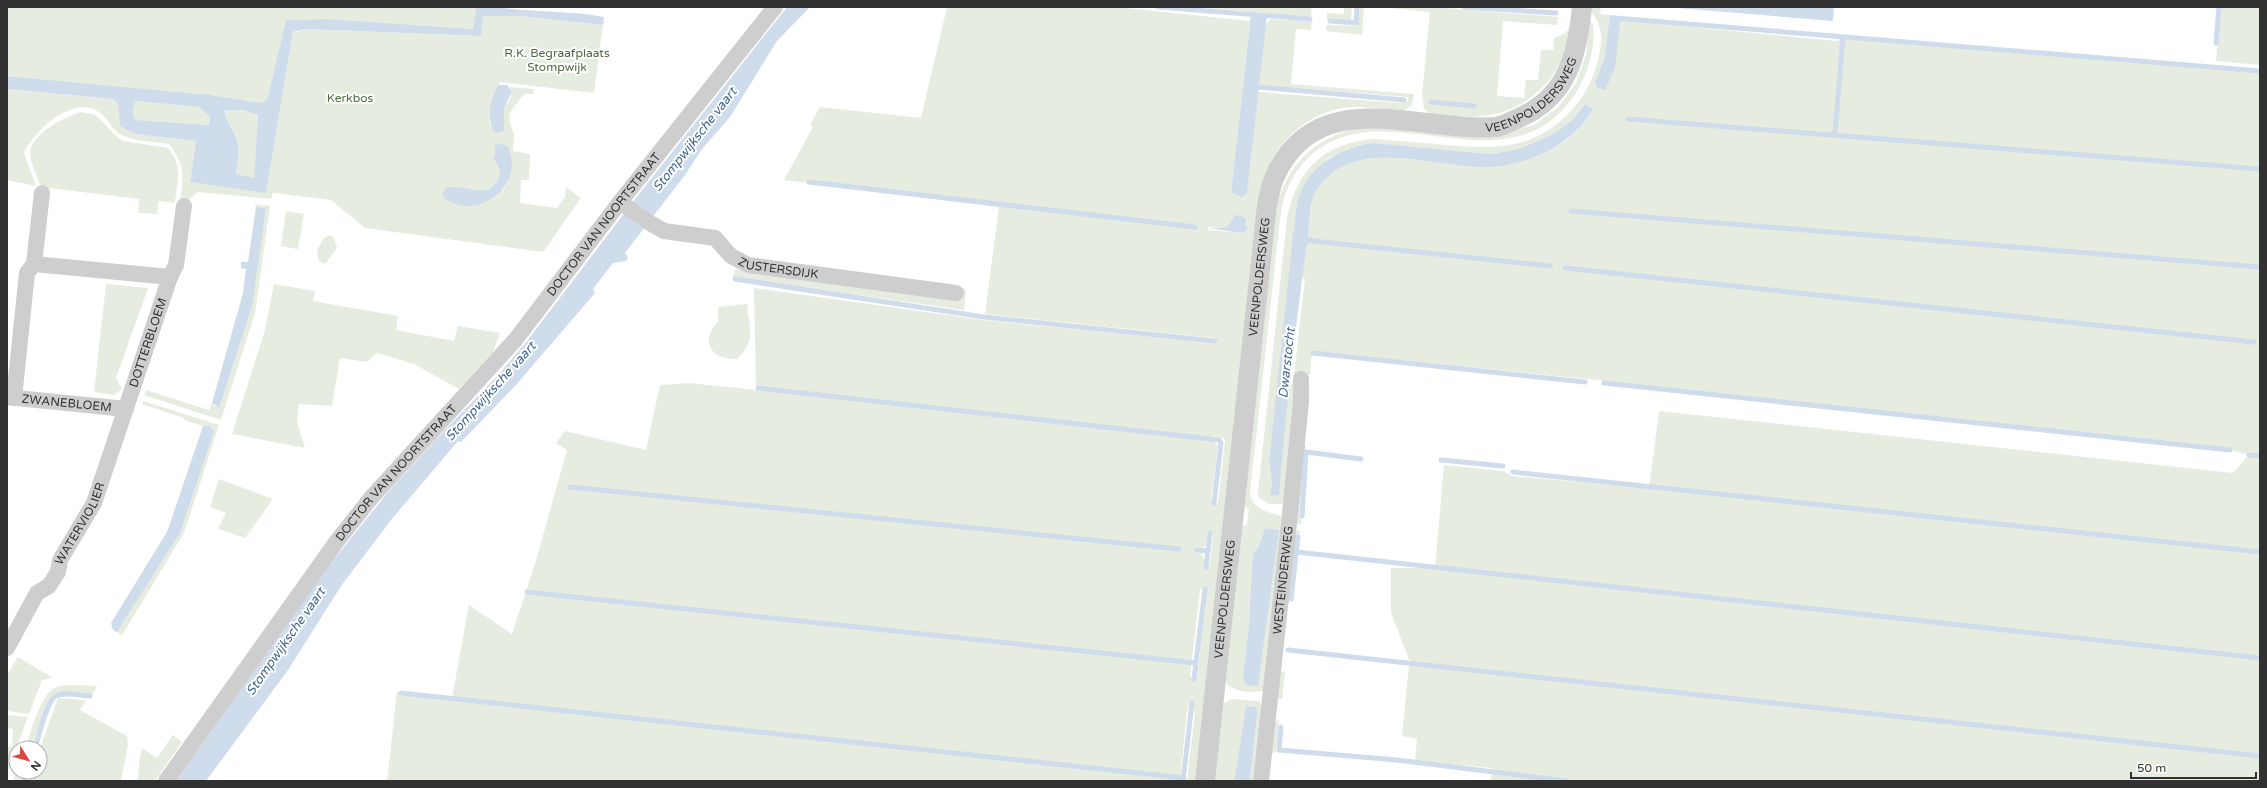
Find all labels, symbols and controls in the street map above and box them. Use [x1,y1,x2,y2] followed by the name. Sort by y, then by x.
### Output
[504,46,610,74] park label: R.K. Begraafplaats Stompwijk
[1485,55,1580,135] street label: VEENPOLDERSWEG
[649,83,742,195] water label: Stompwijksche vaart
[327,91,374,105] park label: Kerkbos
[544,149,664,299] street label: DOCTOR VAN NOORTSTRAAT
[1246,217,1273,337] street label: VEENPOLDERSWEG
[736,254,819,281] street label: ZUSTERSDIJK
[126,296,169,389] street label: DOTTERBLOEM
[1275,325,1299,399] water label: Dwarstocht
[442,337,541,444] water label: Stompwijksche vaart
[21,392,112,415] street label: ZWANEBLOEM
[333,401,460,544] street label: DOCTOR VAN NOORTSTRAAT
[52,481,107,567] street label: WATERVIOLIER
[1270,525,1296,635] street label: WESTEINDERWEG
[1211,539,1238,659] street label: VEENPOLDERSWEG
[243,583,330,698] water label: Stompwijksche vaart
[8,740,48,780] north arrow
[2131,754,2256,780] scale bar
[28,758,43,773] text: N
[2137,761,2166,775] text: 50 m

